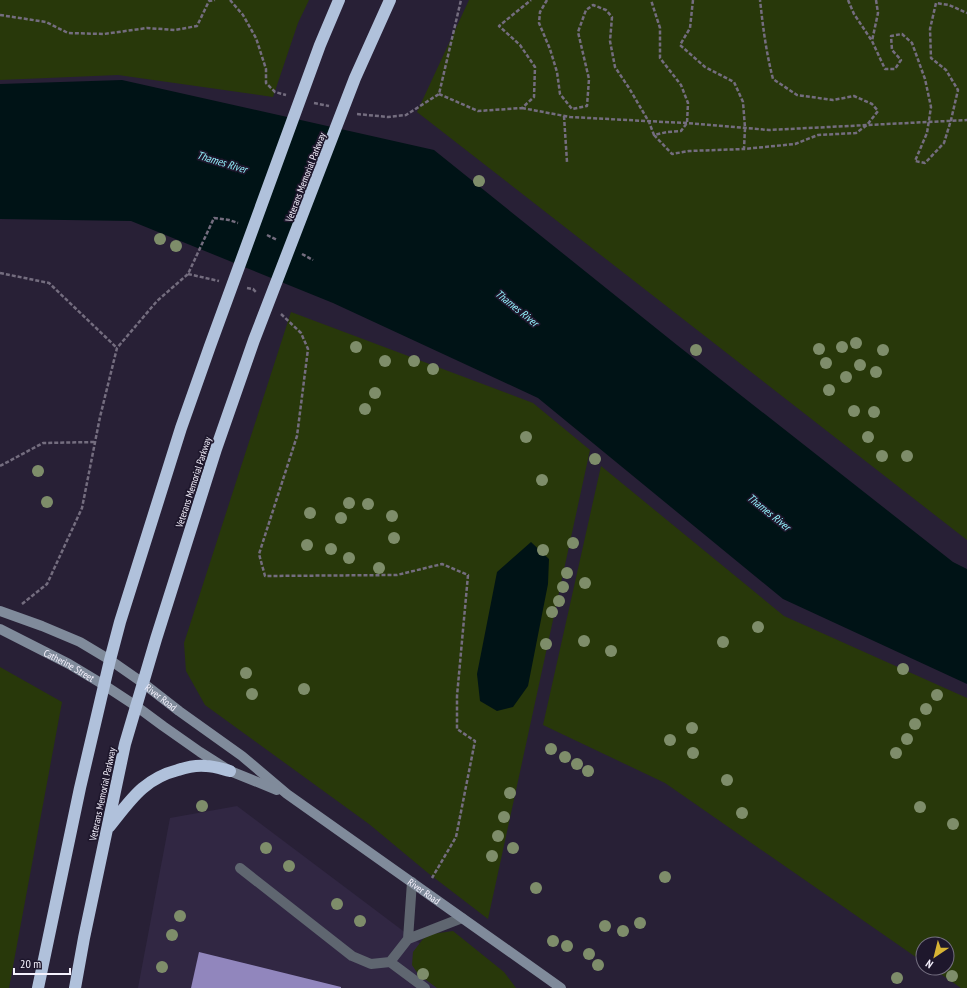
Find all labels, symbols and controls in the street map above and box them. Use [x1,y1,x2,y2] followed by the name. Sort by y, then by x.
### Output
[282,130,329,225] street label: Veterans Memorial Parkway
[195,148,251,177] water label: Thames River
[493,286,543,331] water label: Thames River
[172,435,214,530] street label: Veterans Memorial Parkway
[745,490,795,535] water label: Thames River
[41,646,97,685] street label: Catherine Street
[142,681,179,714] street label: River Road
[86,746,119,843] street label: Veterans Memorial Parkway
[405,876,443,907] street label: River Road
[915,936,955,976] north arrow
[14,950,70,976] scale bar
[20,956,41,971] text: 20 m
[923,957,936,972] text: N

